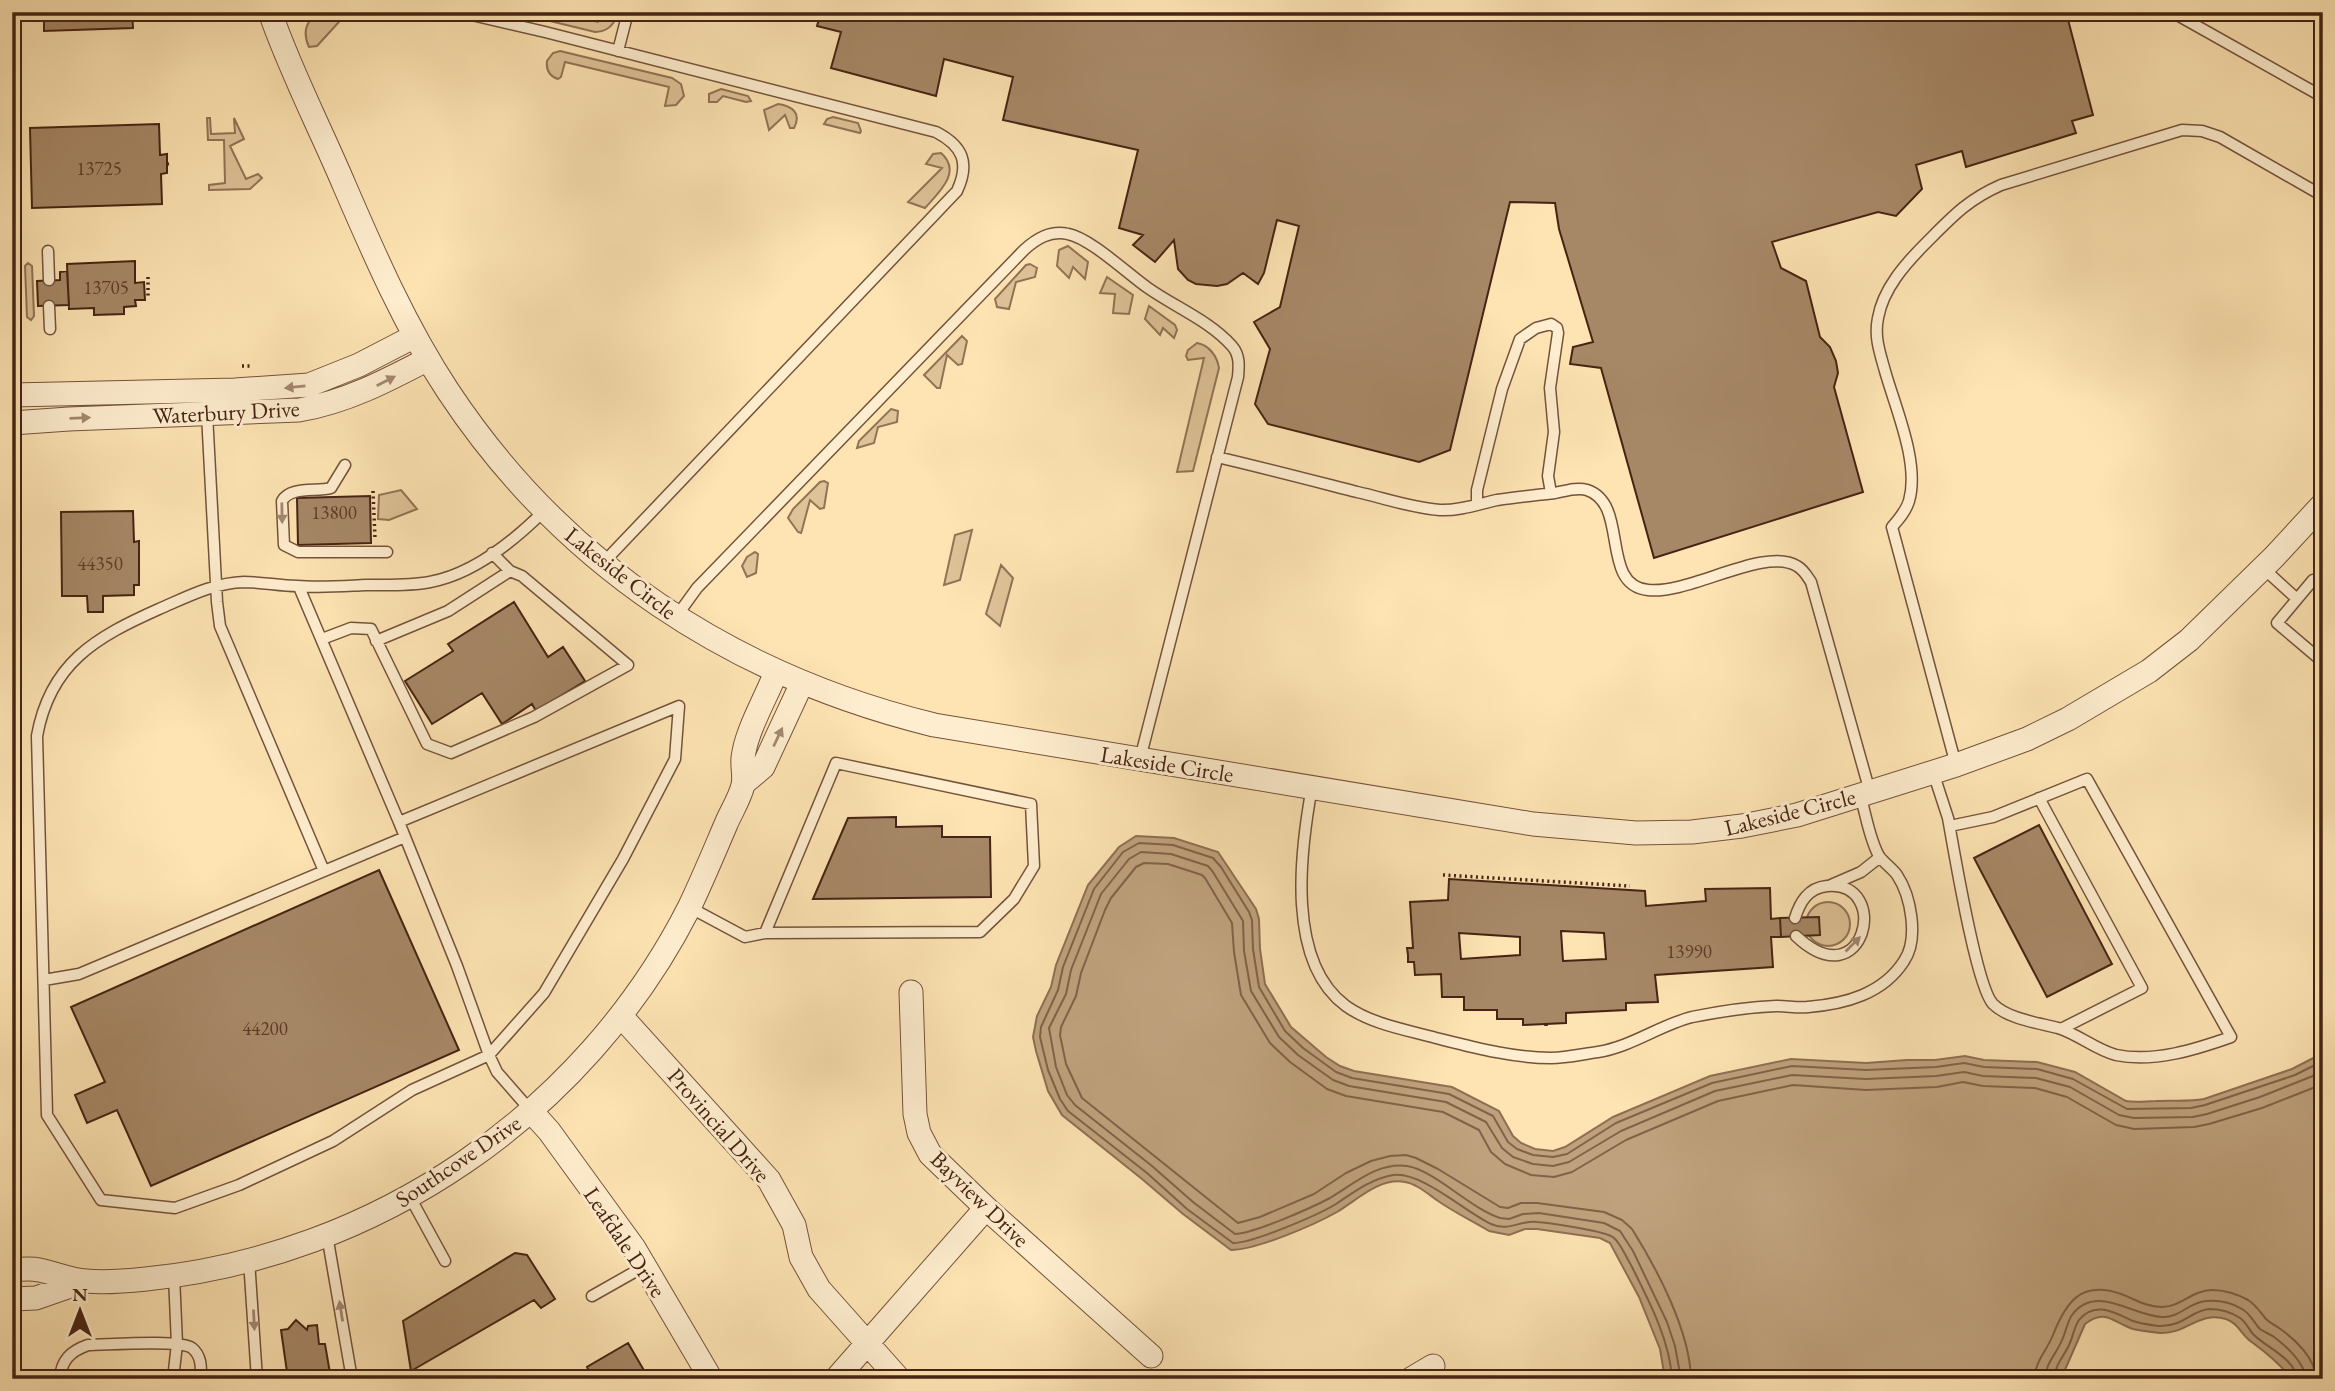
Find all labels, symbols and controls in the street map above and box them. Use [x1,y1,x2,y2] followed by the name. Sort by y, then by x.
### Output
[76,156,122,181] house number: 13725
[83,275,129,300] house number: 13705
[376,375,396,386] one-way arrow
[284,381,306,392] one-way arrow
[152,393,300,431] street label: Waterbury Drive
[70,413,92,424] one-way arrow
[311,500,357,525] house number: 13800
[276,502,288,524] one-way arrow
[559,520,683,626] street label: Lakeside Circle
[77,551,123,576] house number: 44350
[772,727,783,747] one-way arrow
[1098,739,1236,789] street label: Lakeside Circle
[1721,781,1859,843] street label: Lakeside Circle
[1845,935,1862,952] one-way arrow
[1666,939,1712,964] house number: 13990
[242,1016,288,1041] house number: 44200
[661,1061,777,1189] street label: Provincial Drive
[389,1108,527,1214] street label: Southcove Drive
[924,1144,1036,1254] street label: Bayview Drive
[577,1181,673,1303] street label: Leafdale Drive
[46,1276,116,1346] north arrow
[72,1282,88,1307] text: N
[335,1300,346,1322] one-way arrow
[249,1309,260,1331] one-way arrow

